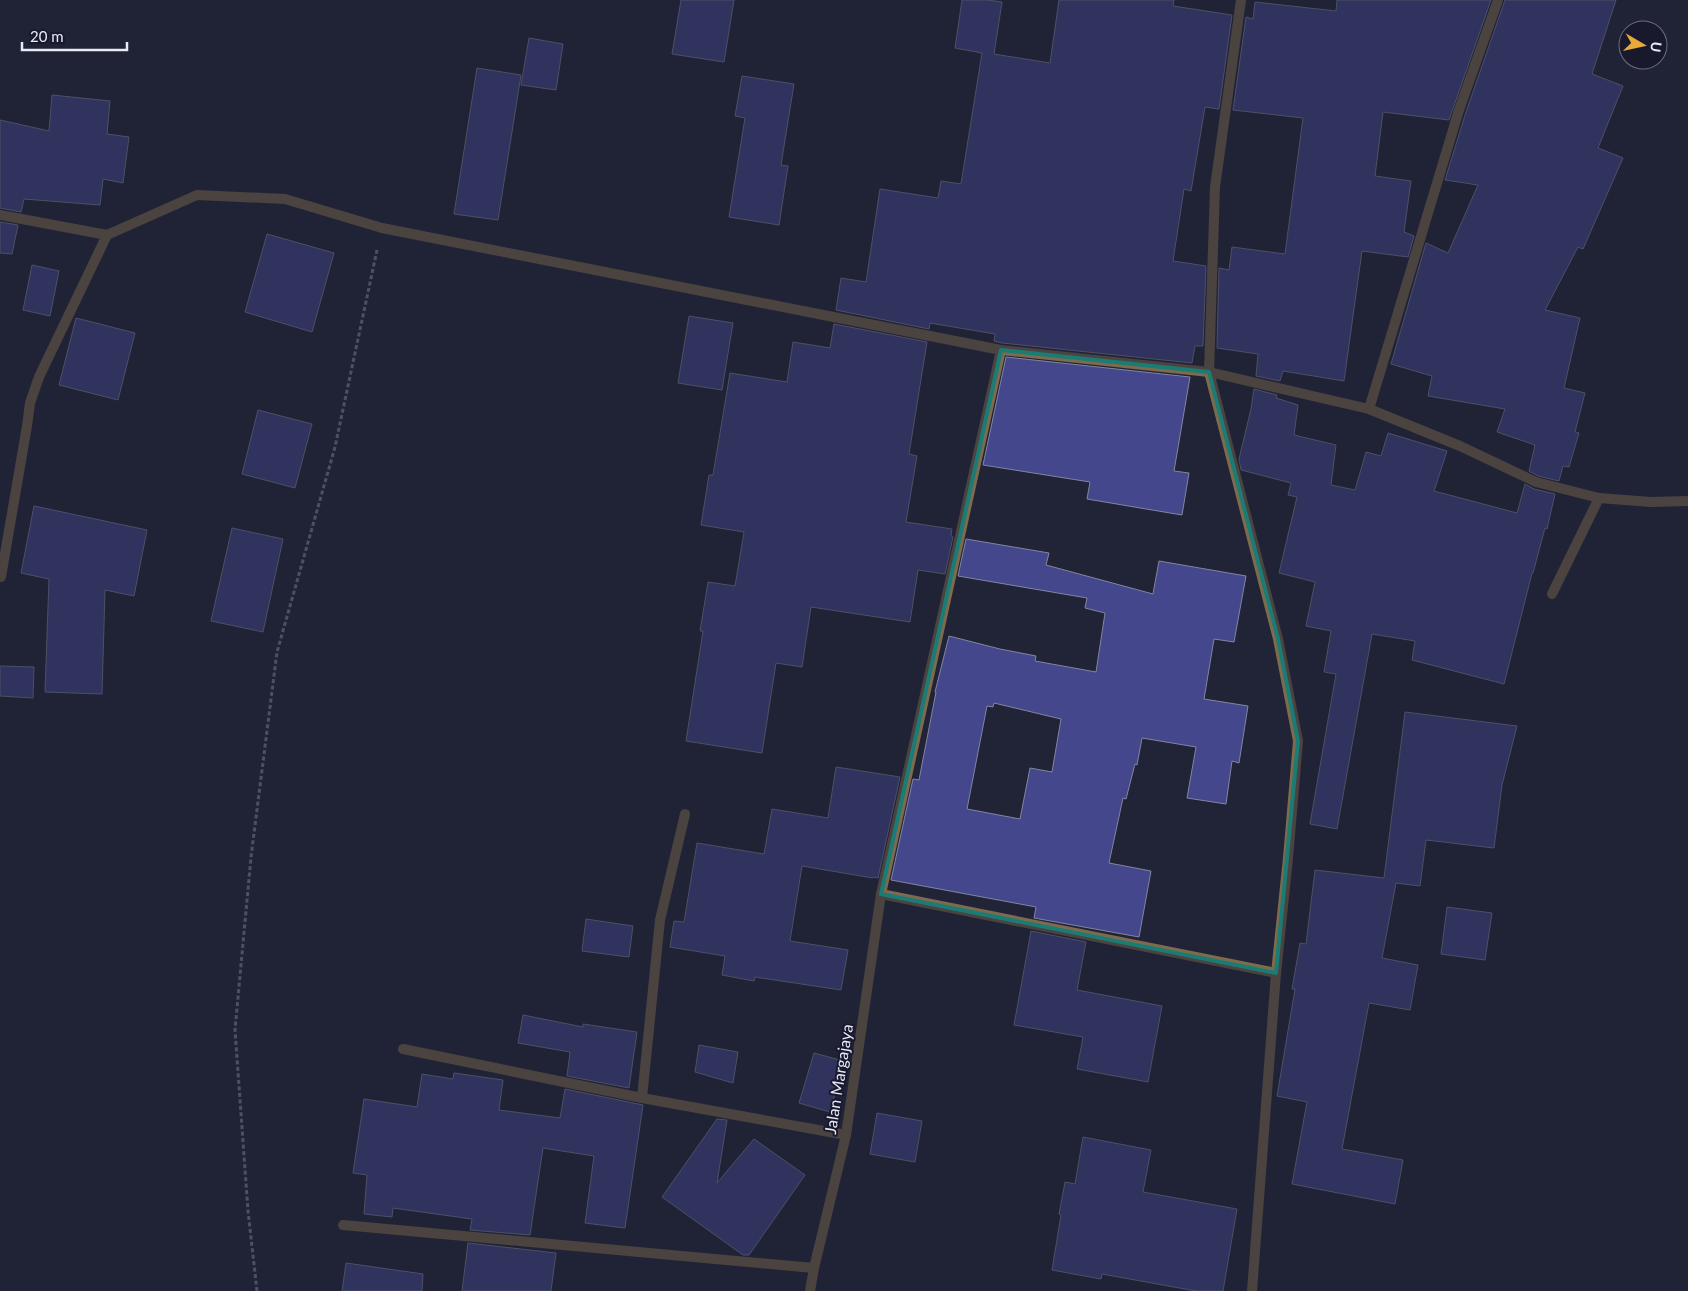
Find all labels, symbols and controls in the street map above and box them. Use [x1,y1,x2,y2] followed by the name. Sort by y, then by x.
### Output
[22,20,128,52] scale bar
[1618,20,1668,70] north arrow
[30,27,64,45] text: 20 m
[1647,41,1666,54] text: U
[820,1023,856,1135] street label: Jalan Margajaya

